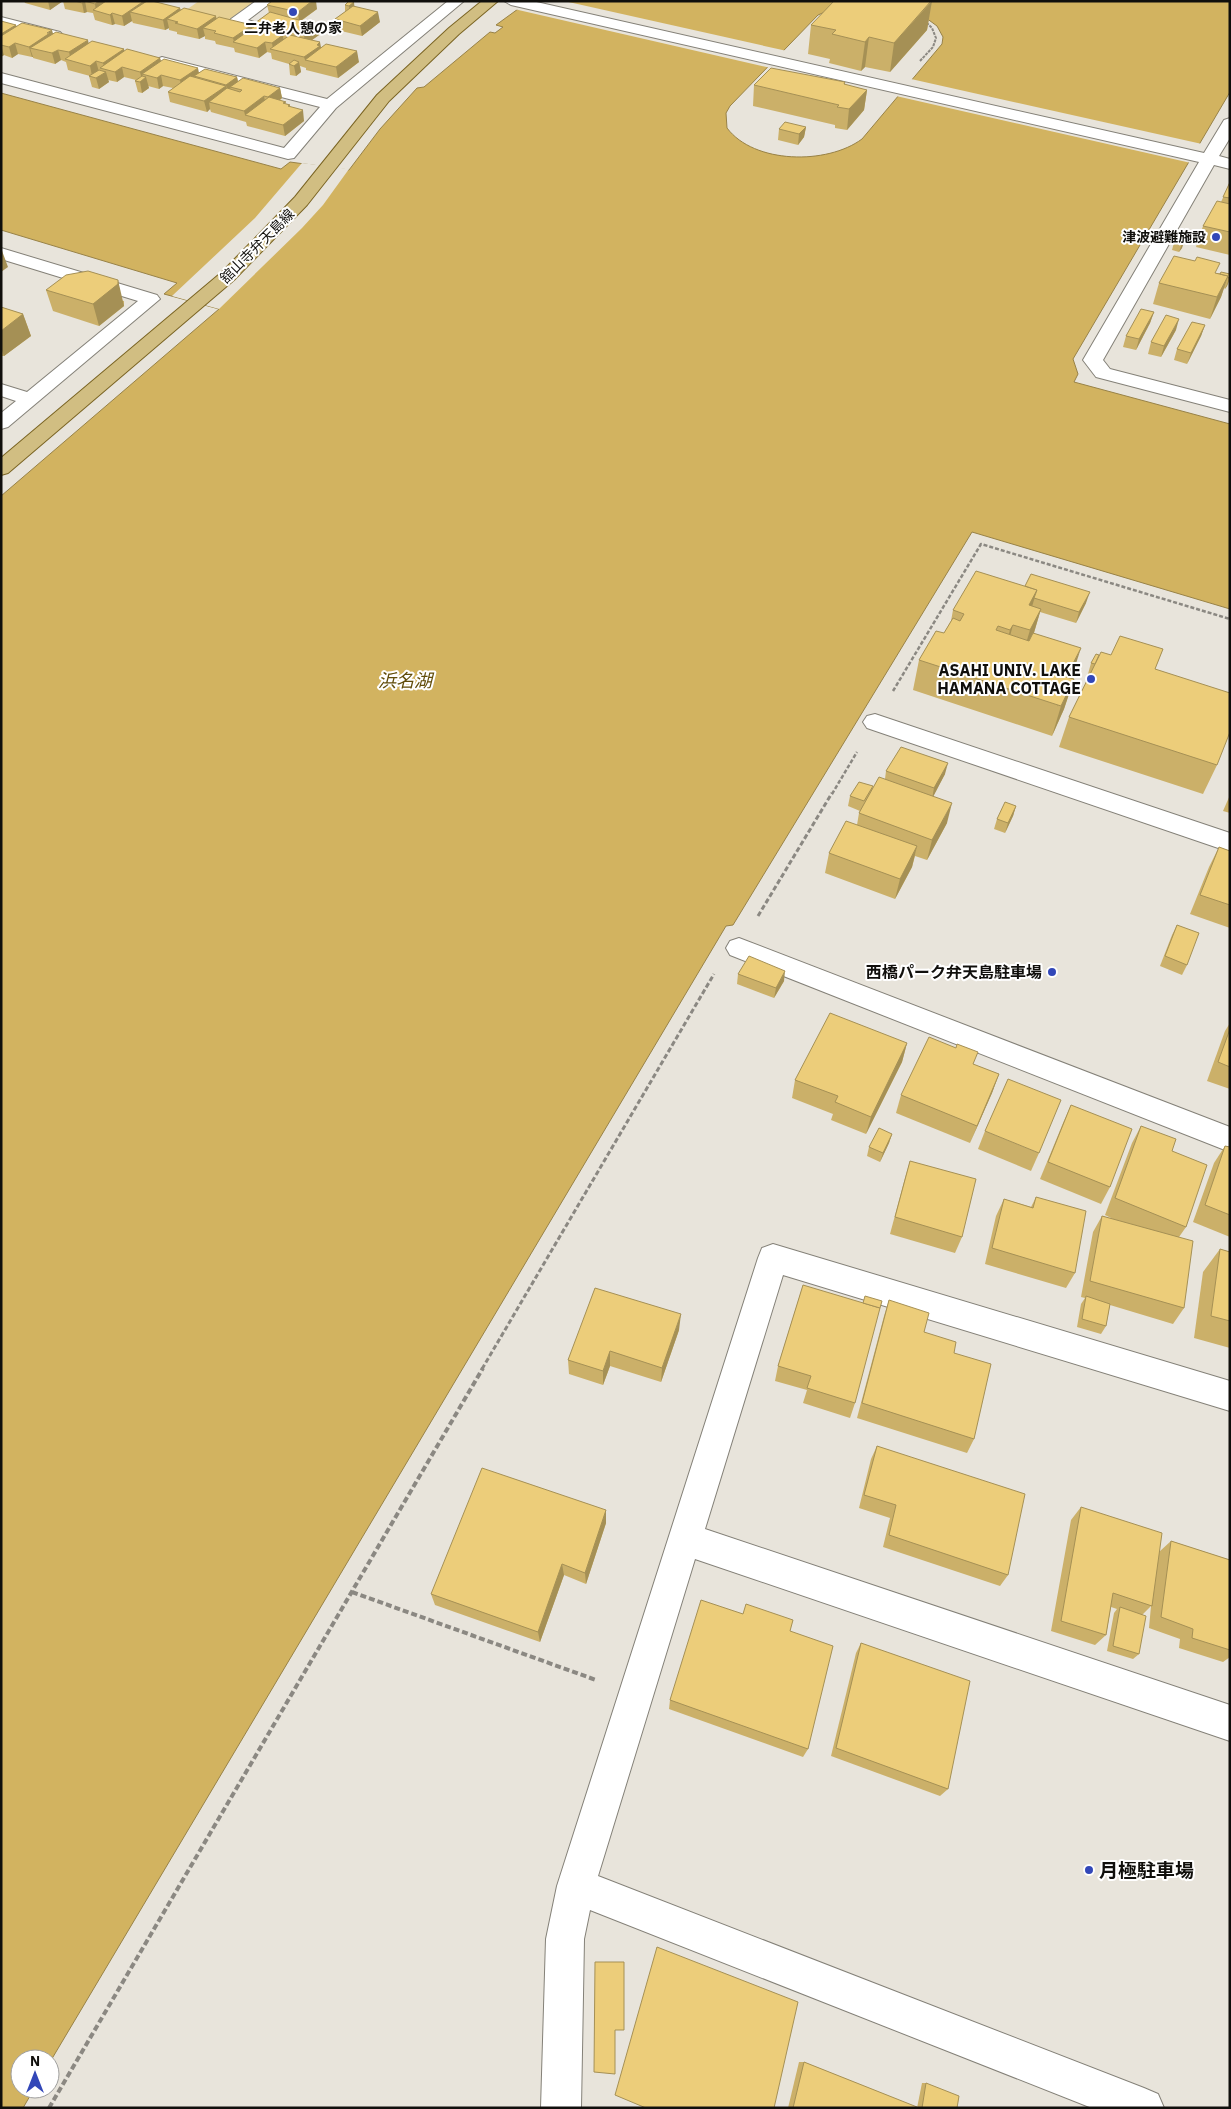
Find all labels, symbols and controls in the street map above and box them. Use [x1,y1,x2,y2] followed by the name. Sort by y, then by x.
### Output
[287,6,299,18] marker: 二弁老人憩の家
[244,19,342,37] place label: 二弁老人憩の家
[216,205,298,287] street label: 舘山寺弁天島線
[1122,228,1206,246] place label: 津波避難施設
[1210,231,1222,243] marker: 津波避難施設
[937,660,1081,698] place label: ASAHI UNIV. LAKE HAMANA COTTAGE
[378,669,435,692] water label: 浜名湖
[1085,673,1097,685] marker: ASAHI UNIV. LAKE HAMANA COTTAGE
[866,962,1042,982] place label: 西橋パーク弁天島駐車場
[1046,966,1058,978] marker: 西橋パーク弁天島駐車場
[1099,1858,1194,1882] place label: 月極駐車場
[1083,1864,1095,1876] marker: 月極駐車場
[10,2049,60,2099] north arrow
[30,2052,40,2070] text: N

